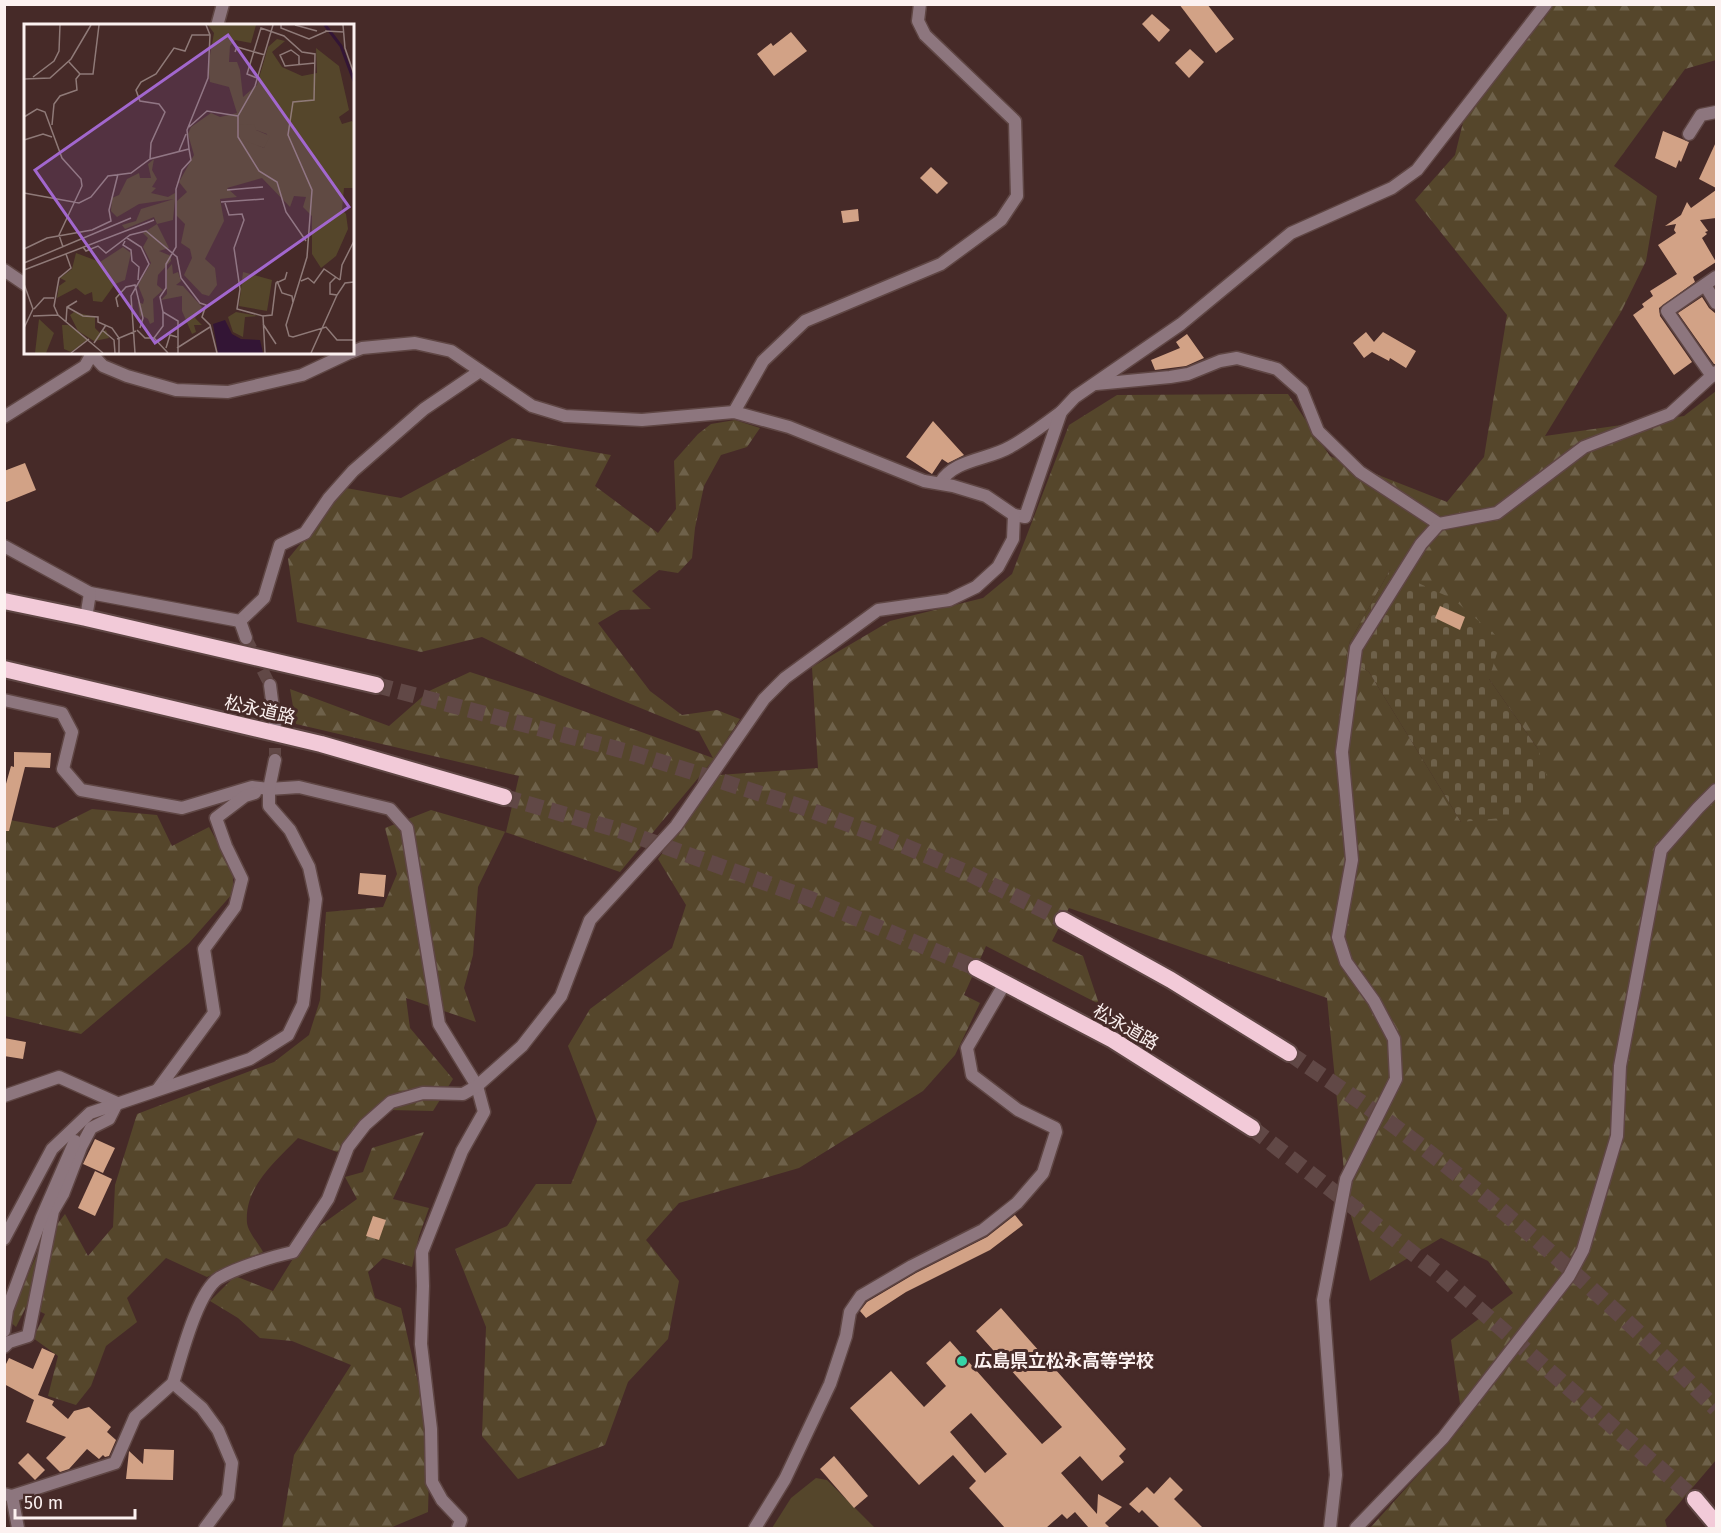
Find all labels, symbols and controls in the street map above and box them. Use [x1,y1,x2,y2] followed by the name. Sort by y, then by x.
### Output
[24,24,354,354] inset map
[222,691,298,729] street label: 松永道路
[1089,999,1163,1055] street label: 松永道路
[974,1350,1154,1372] place label: 広島県立松永高等学校
[955,1354,969,1368] marker: 広島県立松永高等学校
[15,1482,135,1520] scale bar
[24,1492,63,1514] text: 50 m

